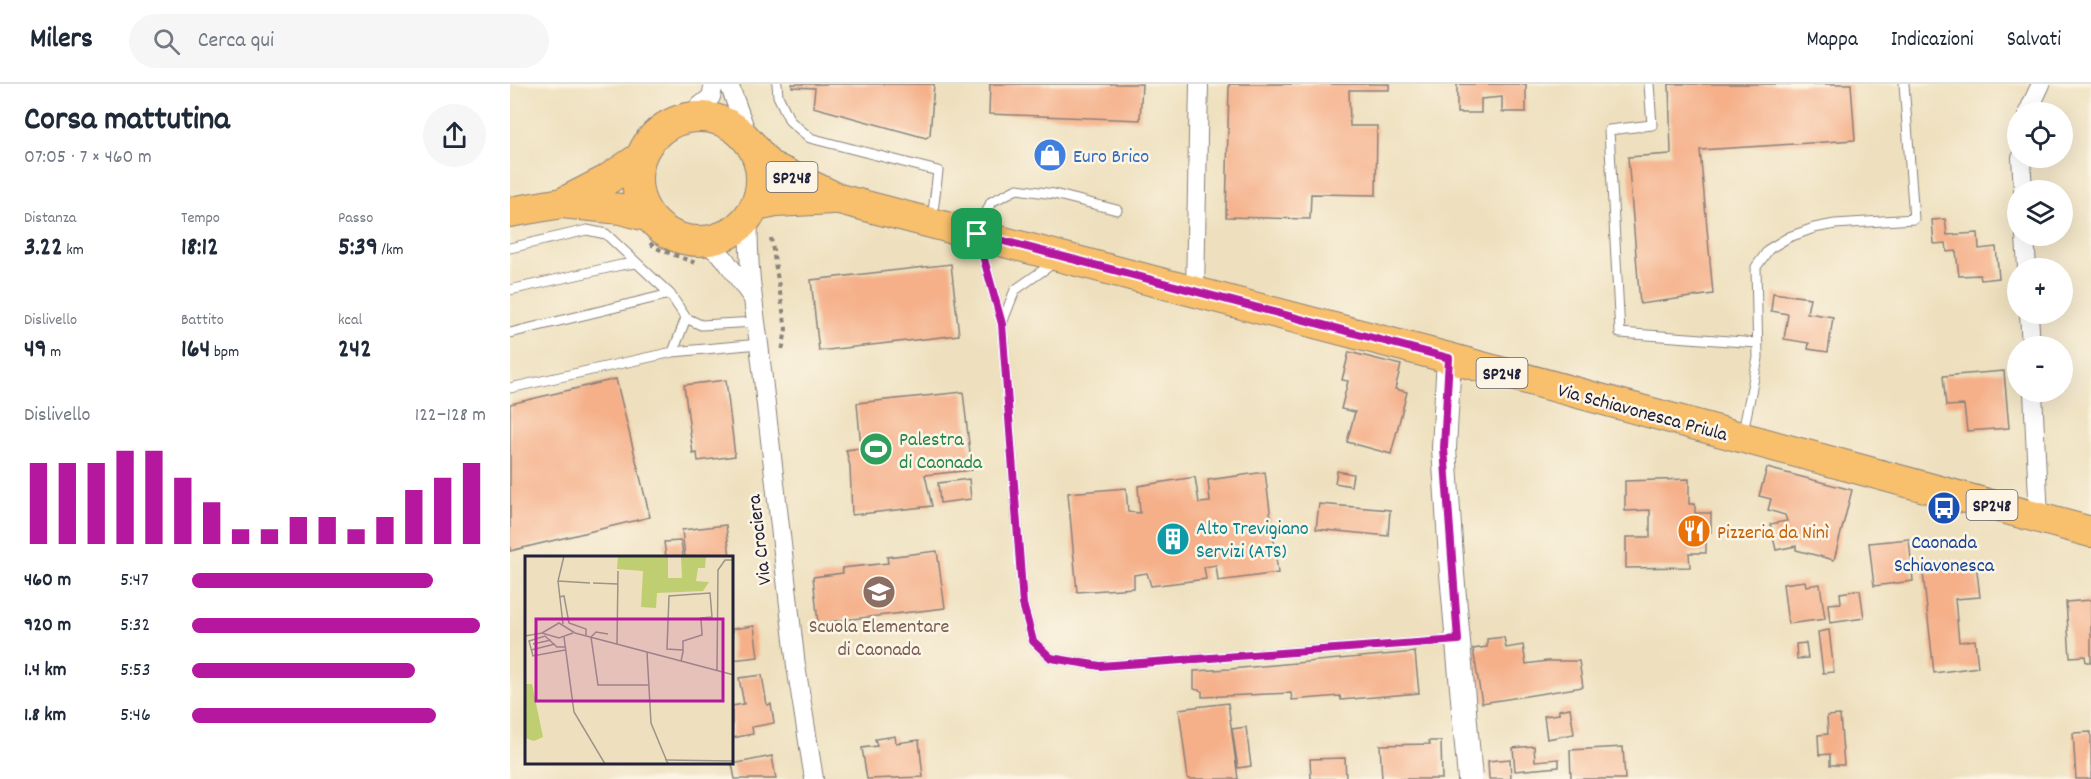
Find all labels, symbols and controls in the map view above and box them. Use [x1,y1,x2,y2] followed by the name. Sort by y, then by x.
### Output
[129,14,549,68] search box
[30,21,93,61] text: Milers
[150,25,183,58] icon: search
[198,26,274,57] text: Cerca qui
[1806,26,1858,56] text: Mappa
[1891,26,1974,56] text: Indicazioni
[2007,26,2061,56] text: Salvati
[24,98,230,145] text: Corsa mattutina
[2007,102,2073,402] map controls
[2007,102,2073,168] button: locate
[423,104,486,167] button: share
[1032,137,1068,173] shop icon: Euro Brico
[24,144,152,172] text: 07:05 · 7 × 460 m
[1073,144,1149,172] place label: Euro Brico
[766,162,818,192] road number: SP248
[2007,180,2073,246] button: layers
[24,207,76,230] text: Distanza
[181,207,220,230] text: Tempo
[338,207,373,230] text: Passo
[951,208,1002,259] pin
[960,217,993,250] icon: arrive
[24,230,63,267] text: 3.22
[181,230,219,267] text: 18:12
[338,230,378,267] text: 5:39
[63,239,84,262] text: km
[378,239,404,262] text: /km
[2007,258,2073,324] button: +
[24,309,77,332] text: Dislivello
[181,309,224,332] text: Battito
[338,309,362,332] text: kcal
[24,332,47,369] text: 49
[181,332,210,369] text: 164
[338,332,372,369] text: 242
[2007,336,2073,402] button: −
[47,341,61,364] text: m
[210,341,239,364] text: bpm
[1476,358,1528,388] road number: SP248
[1554,378,1731,450] street label: Via Schiavonesca Priula
[24,402,90,430] text: Dislivello
[415,402,486,430] text: 122–128 m
[899,427,983,478] place label: Palestra di Caonada
[858,431,894,467] sports icon: Palestra di Caonada
[1926,490,1962,526] bus stop icon: Caonada Schiavonesca
[1966,490,2018,520] road number: SP248
[741,492,780,586] street label: Via Crociera
[1676,513,1712,549] restaurant icon: Pizzeria da Ninì
[1196,516,1309,567] place label: Alto Trevigiano Servizi (ATS)
[1717,520,1829,548] place label: Pizzeria da Ninì
[1155,521,1191,557] building icon: Alto Trevigiano Servizi (ATS)
[1894,530,1995,581] place label: Caonada Schiavonesca
[525,556,734,764] inset map
[24,567,71,595] text: 460 m
[120,567,149,595] text: 5:47
[861,574,897,610] school or university icon: Scuola Elementare di Caonada
[24,612,71,640] text: 920 m
[120,612,150,640] text: 5:32
[809,614,949,665] place label: Scuola Elementare di Caonada
[24,657,67,685] text: 1.4 km
[120,657,151,685] text: 5:53
[24,702,66,730] text: 1.8 km
[120,702,151,730] text: 5:46

